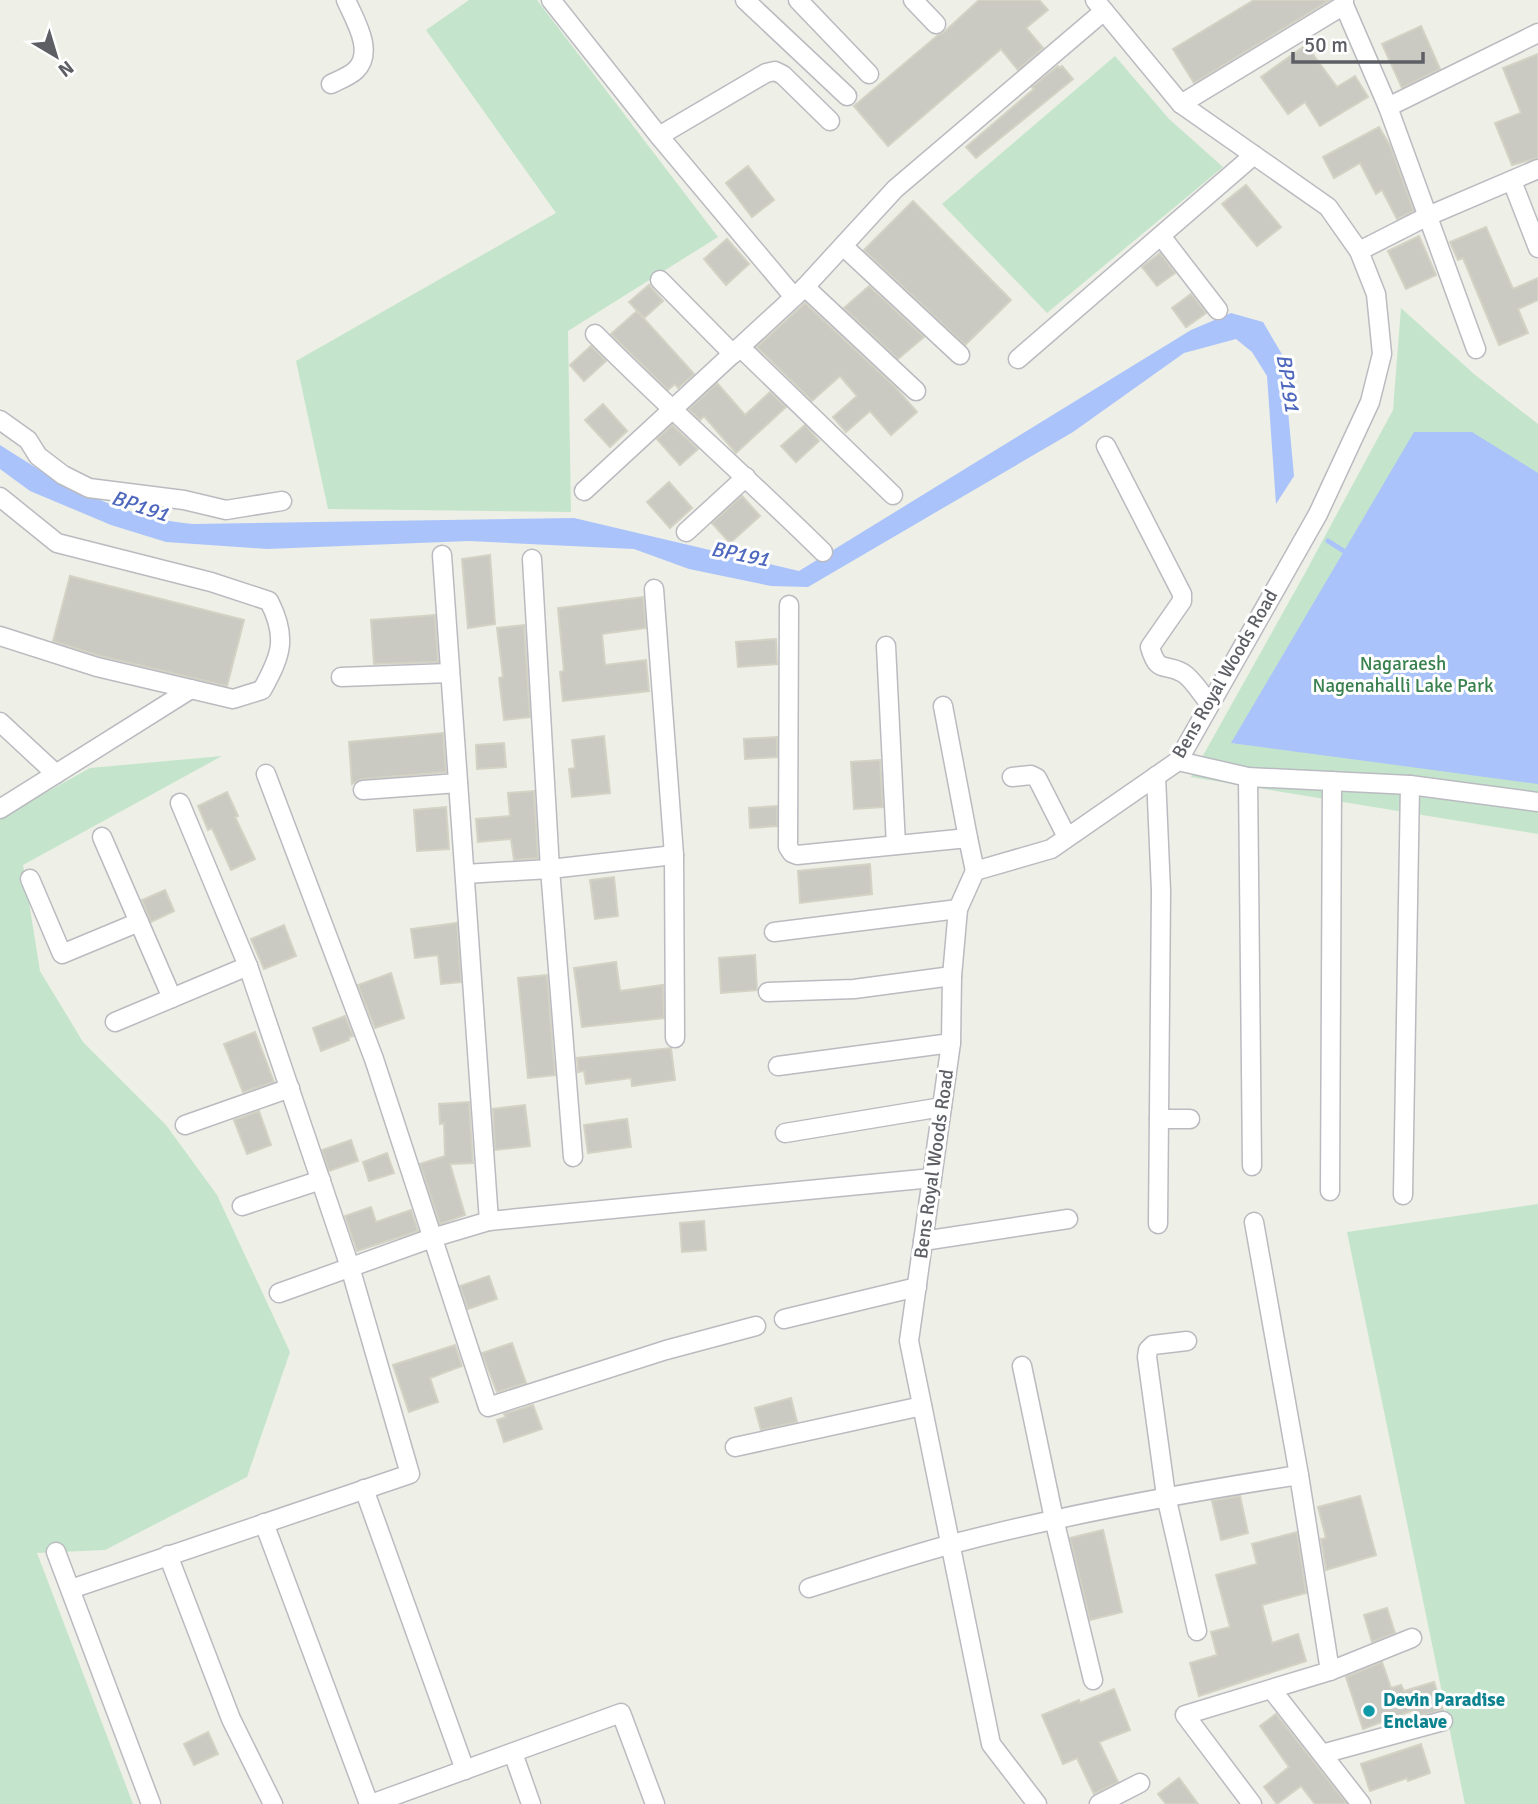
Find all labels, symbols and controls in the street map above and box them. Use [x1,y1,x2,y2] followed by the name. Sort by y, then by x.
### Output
[21,21,91,91] north arrow
[1293,21,1422,65] scale bar
[1304,32,1348,58] text: 50 m
[53,55,78,82] text: N
[1271,352,1305,414] water label: BP191
[108,485,172,527] water label: BP191
[709,536,771,572] water label: BP191
[1167,585,1283,763] street label: Bens Royal Woods Road
[1313,652,1494,698] park label: Nagaraesh Nagenahalli Lake Park
[909,1068,959,1260] street label: Bens Royal Woods Road
[1383,1688,1505,1734] place label: Devin Paradise Enclave
[1361,1703,1377,1719] marker: Devin Paradise Enclave

